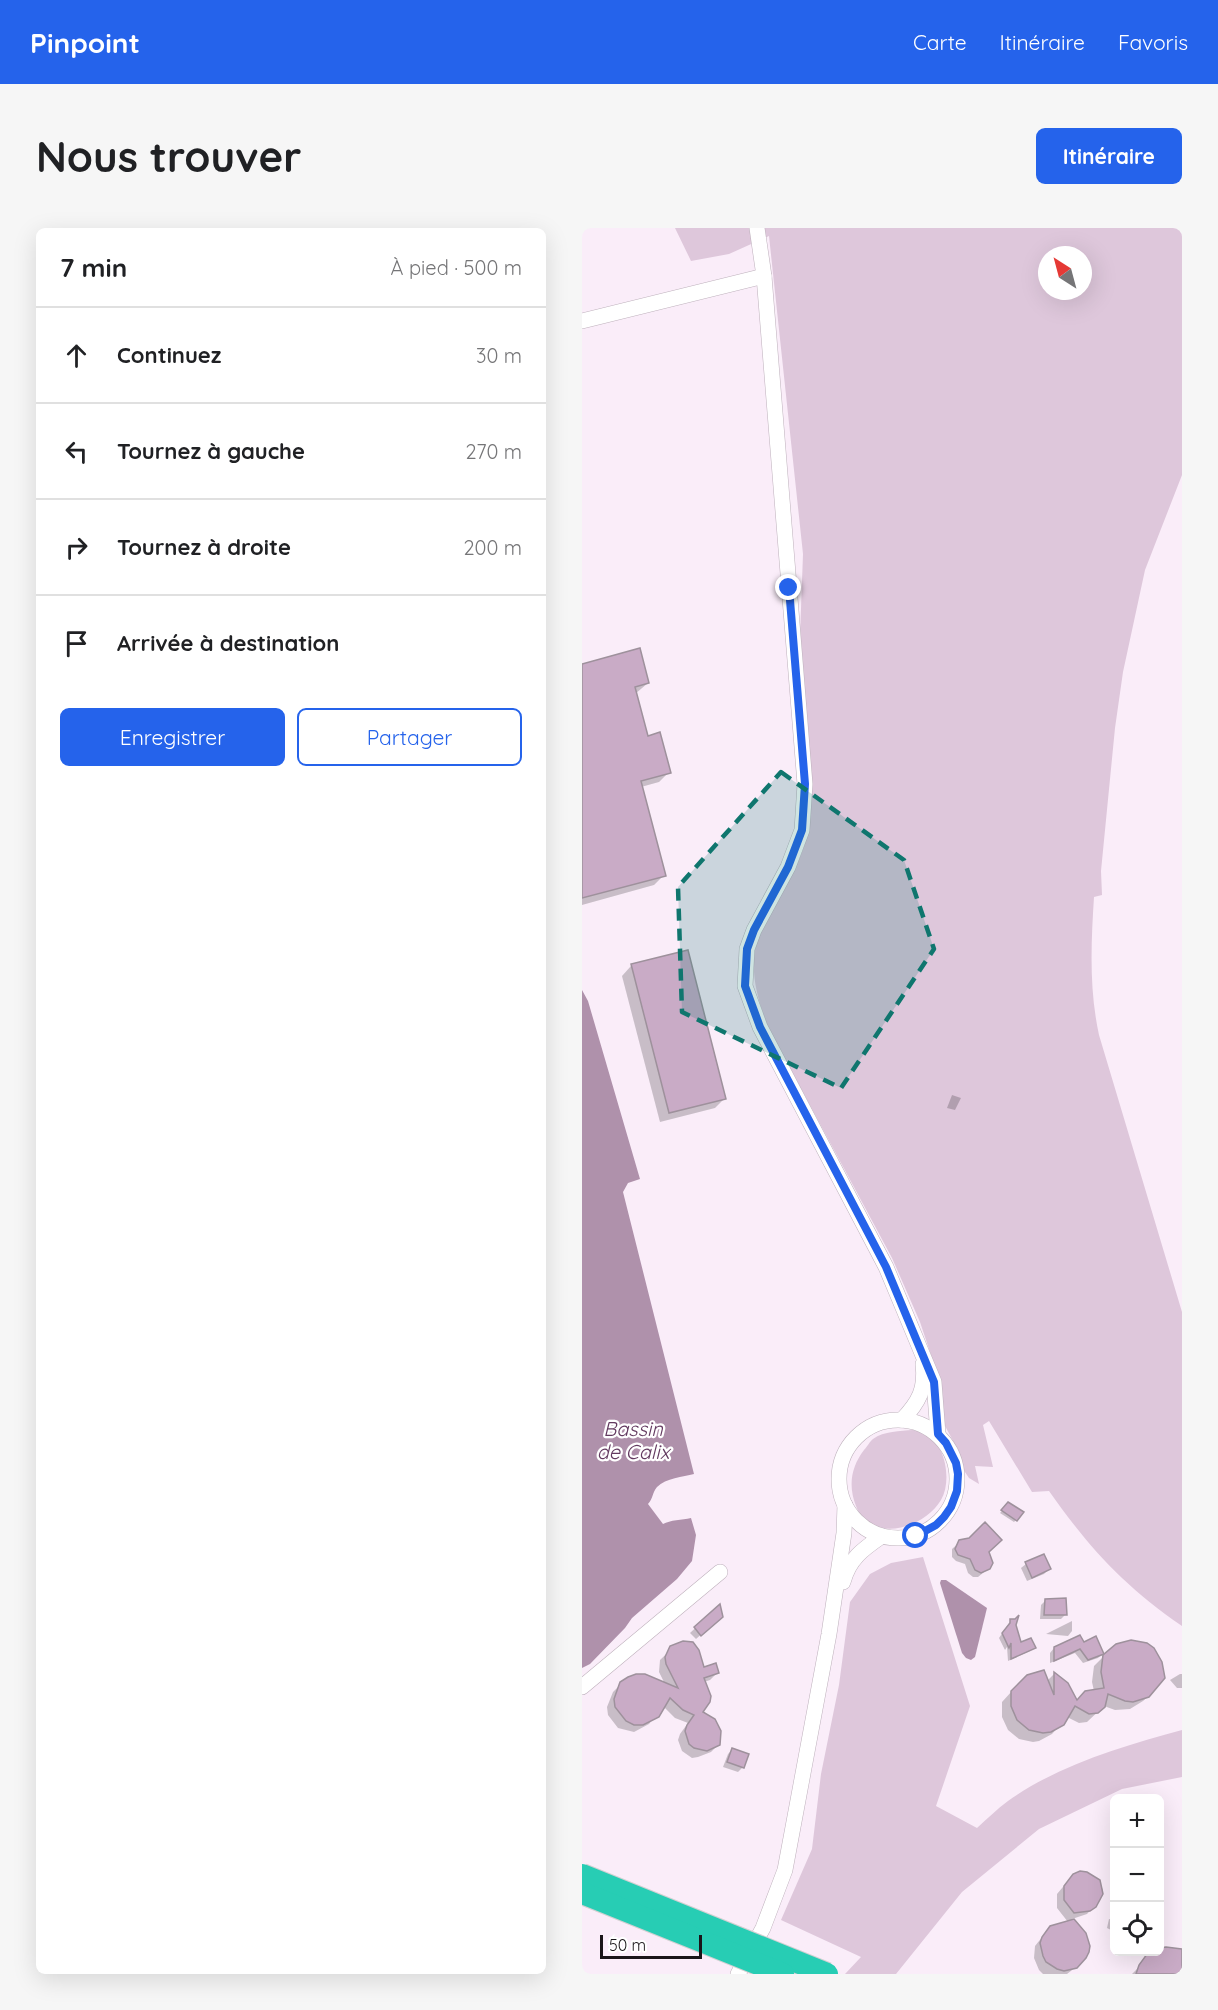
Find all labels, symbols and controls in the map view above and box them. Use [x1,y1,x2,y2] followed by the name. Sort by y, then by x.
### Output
[30,25,140,60] text: Pinpoint
[913,29,967,55] text: Carte
[1000,29,1085,55] text: Itinéraire
[1118,29,1188,55] text: Favoris
[1036,128,1182,184] button: Itinéraire
[36,130,301,183] text: Nous trouver
[1038,246,1092,300] north arrow
[60,251,127,284] text: 7 min
[391,255,522,280] text: À pied · 500 m
[60,339,93,372] icon: ahead
[117,341,221,369] text: Continuez
[476,343,522,368] text: 30 m
[60,435,93,468] icon: left
[117,437,305,465] text: Tournez à gauche
[465,439,522,464] text: 270 m
[60,531,93,564] icon: right
[117,533,291,561] text: Tournez à droite
[463,535,522,560] text: 200 m
[775,574,801,600] route end
[60,627,93,660] icon: arrive
[117,629,339,657] text: Arrivée à destination
[60,708,285,766] button: Enregistrer
[297,708,522,766] button: Partager
[597,1416,672,1464] water label: Bassin de Calix
[902,1522,928,1548] route start
[1110,1794,1164,1956] map controls
[1110,1794,1164,1848] button: +
[1110,1848,1164,1902] button: −
[1110,1902,1164,1956] button: locate
[600,1932,702,1960] scale bar
[609,1935,646,1955] text: 50 m

